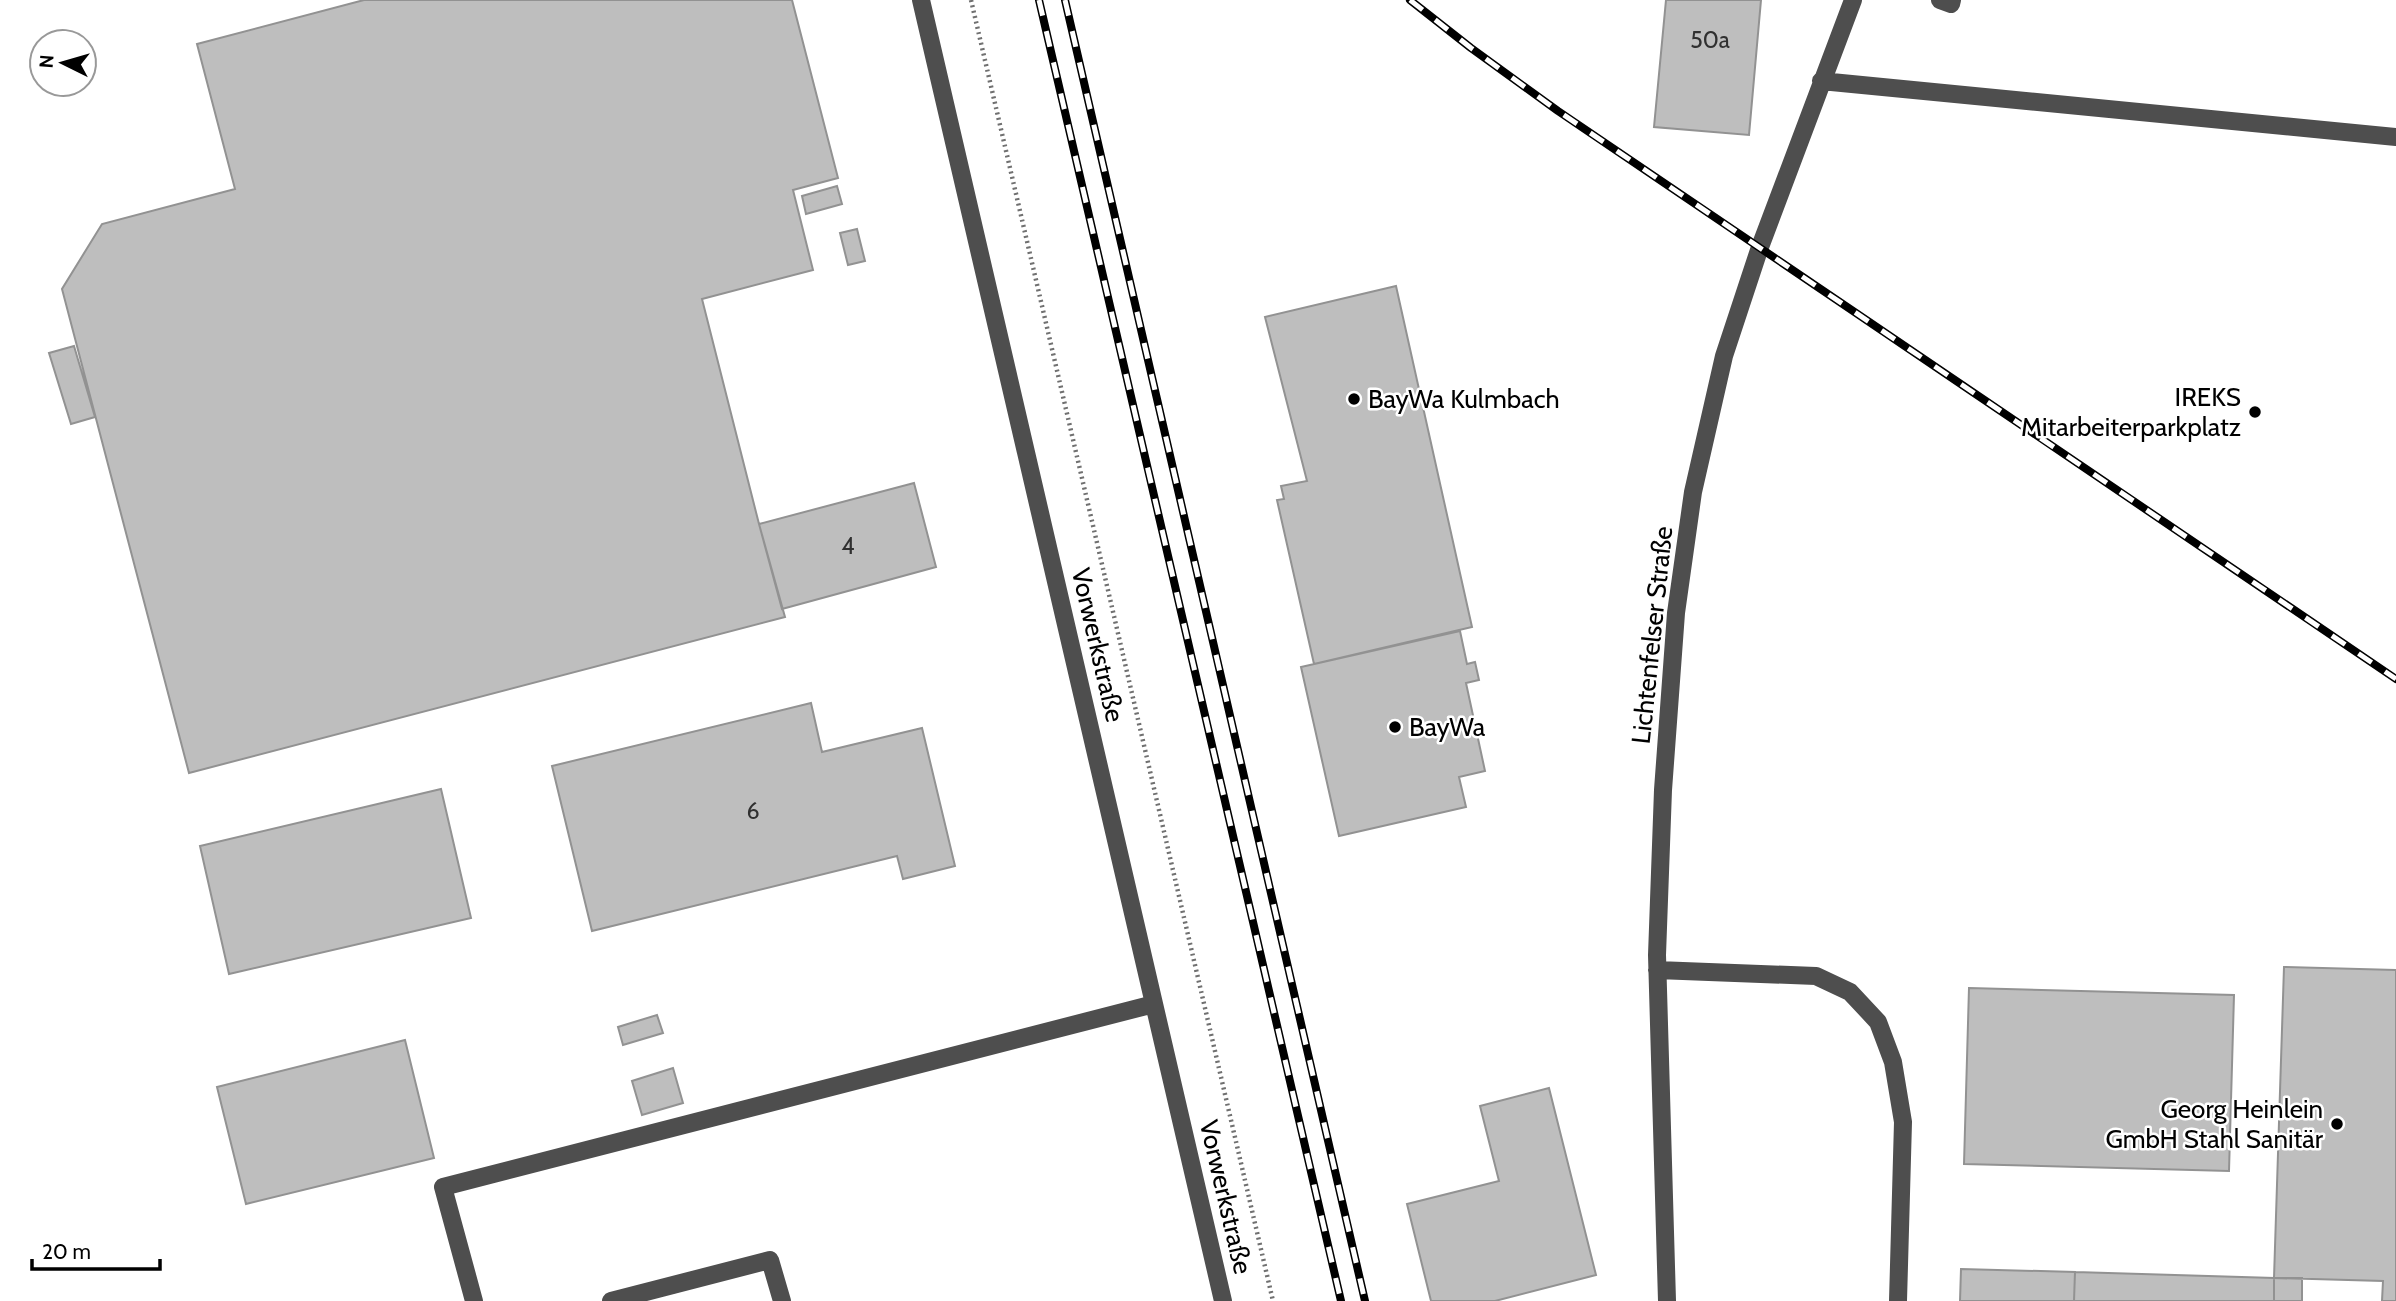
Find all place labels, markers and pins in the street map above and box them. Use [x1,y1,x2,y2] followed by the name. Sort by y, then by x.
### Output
[2021,381,2241,443] place label: IREKS Mitarbeiterparkplatz
[1368,383,1560,415] place label: BayWa Kulmbach
[1346,391,1362,407] marker: BayWa Kulmbach
[2247,404,2263,420] marker: IREKS Mitarbeiterparkplatz
[1409,711,1486,743] place label: BayWa
[1387,719,1403,735] marker: BayWa
[2105,1093,2324,1155] place label: Georg Heinlein GmbH Stahl Sanitär
[2329,1116,2345,1132] marker: Georg Heinlein GmbH Stahl Sanitär

